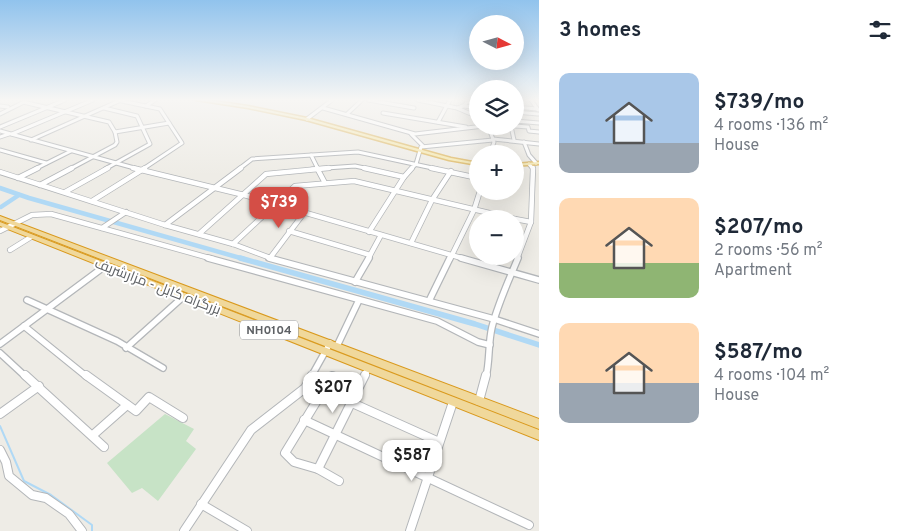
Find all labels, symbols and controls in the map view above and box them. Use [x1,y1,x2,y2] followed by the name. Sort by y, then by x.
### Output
[469,15,524,70] north arrow
[469,15,524,265] map controls
[866,16,894,44] icon: filters
[559,17,641,44] text: 3 homes
[469,80,524,135] button: layers
[714,89,805,116] text: $739/mo
[599,93,659,153] icon: home
[714,116,828,136] text: 4 rooms · 136 m²
[714,136,759,156] text: House
[469,145,524,200] button: +
[249,186,309,229] pin: $739
[260,193,298,213] text: $739
[469,210,524,265] button: −
[714,214,803,241] text: $207/mo
[599,218,659,278] icon: home
[714,241,823,261] text: 2 rooms · 56 m²
[92,255,223,319] street label: بزرگراه کابل - مزارشریف
[714,261,792,281] text: Apartment
[240,320,298,340] road number: NH0104
[714,339,803,366] text: $587/mo
[599,343,659,403] icon: home
[714,366,829,386] text: 4 rooms · 104 m²
[303,372,363,414] pin: $207
[314,378,352,398] text: $207
[714,386,759,406] text: House
[382,440,442,482] pin: $587
[393,446,431,466] text: $587

